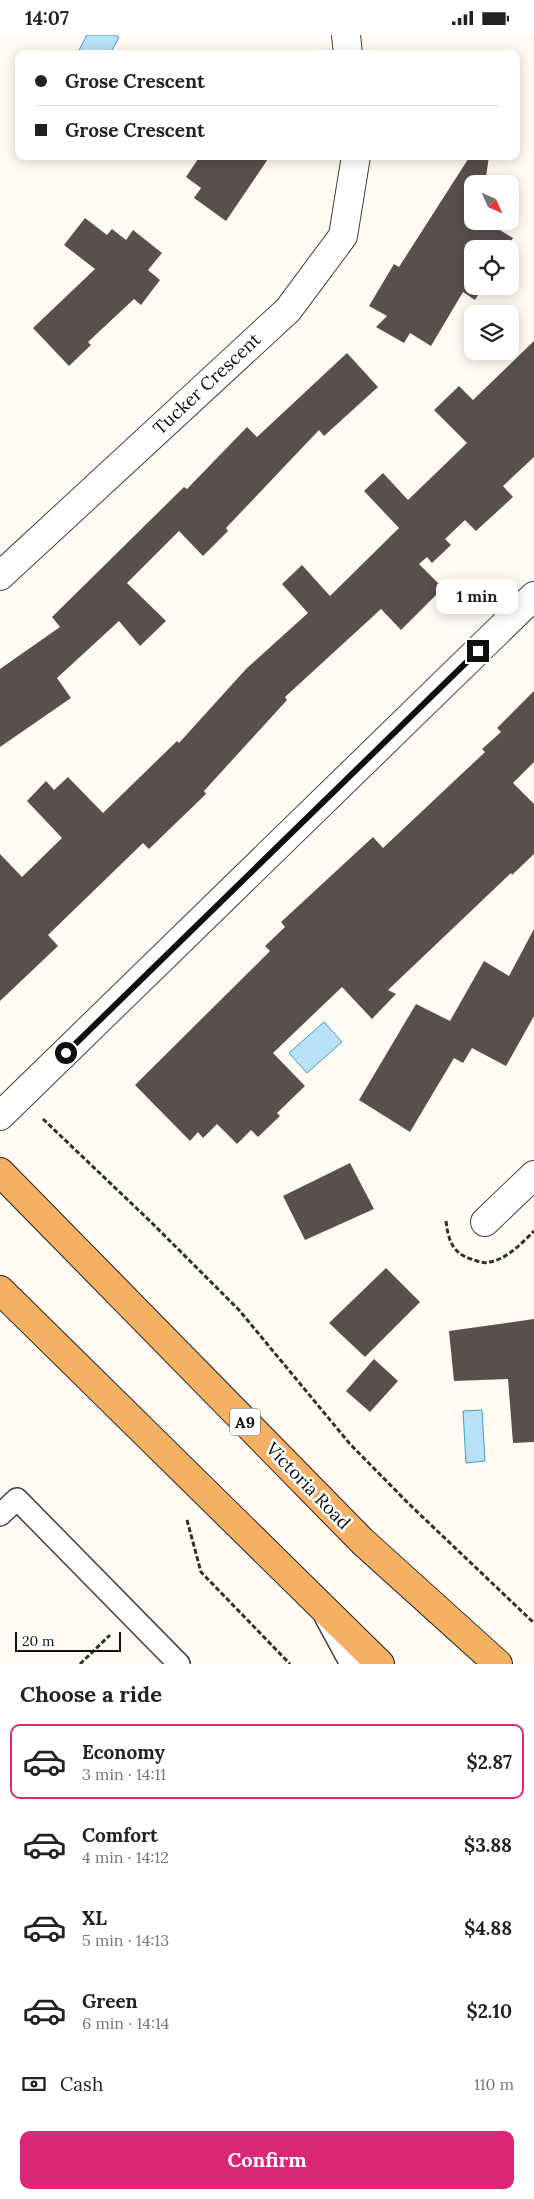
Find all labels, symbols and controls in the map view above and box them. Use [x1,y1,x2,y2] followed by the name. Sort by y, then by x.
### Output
[25,6,69,30] text: 14:07
[65,69,205,93] text: Grose Crescent
[65,118,205,142] text: Grose Crescent
[464,175,519,230] north arrow
[464,175,519,360] map controls
[464,240,519,295] button: locate
[464,305,519,360] button: layers
[148,328,265,439] street label: Tucker Crescent
[437,579,519,613] callout: 1 min
[457,586,497,606] text: 1 min
[467,640,489,662] route end
[55,1042,77,1064] route start
[230,1409,260,1435] road number: A9
[260,1437,356,1534] street label: Victoria Road
[15,1629,121,1652] scale bar
[22,1632,54,1650] text: 20 m
[20,1680,162,1708] text: Choose a ride
[22,1739,67,1784] icon: car
[82,1740,165,1764] text: Economy
[466,1750,512,1774] text: $2.87
[82,1764,166,1784] text: 3 min · 14:11
[22,1822,67,1867] icon: car
[82,1823,158,1847] text: Comfort
[464,1833,512,1857] text: $3.88
[82,1847,169,1867] text: 4 min · 14:12
[22,1905,67,1950] icon: car
[82,1906,107,1930] text: XL
[464,1916,512,1940] text: $4.88
[82,1930,169,1950] text: 5 min · 14:13
[22,1988,67,2033] icon: car
[82,1989,138,2013] text: Green
[466,1999,512,2023] text: $2.10
[82,2013,169,2033] text: 6 min · 14:14
[20,2070,48,2098] icon: cash
[60,2072,103,2096] text: Cash
[474,2074,514,2094] text: 110 m
[20,2131,514,2189] button: Confirm

